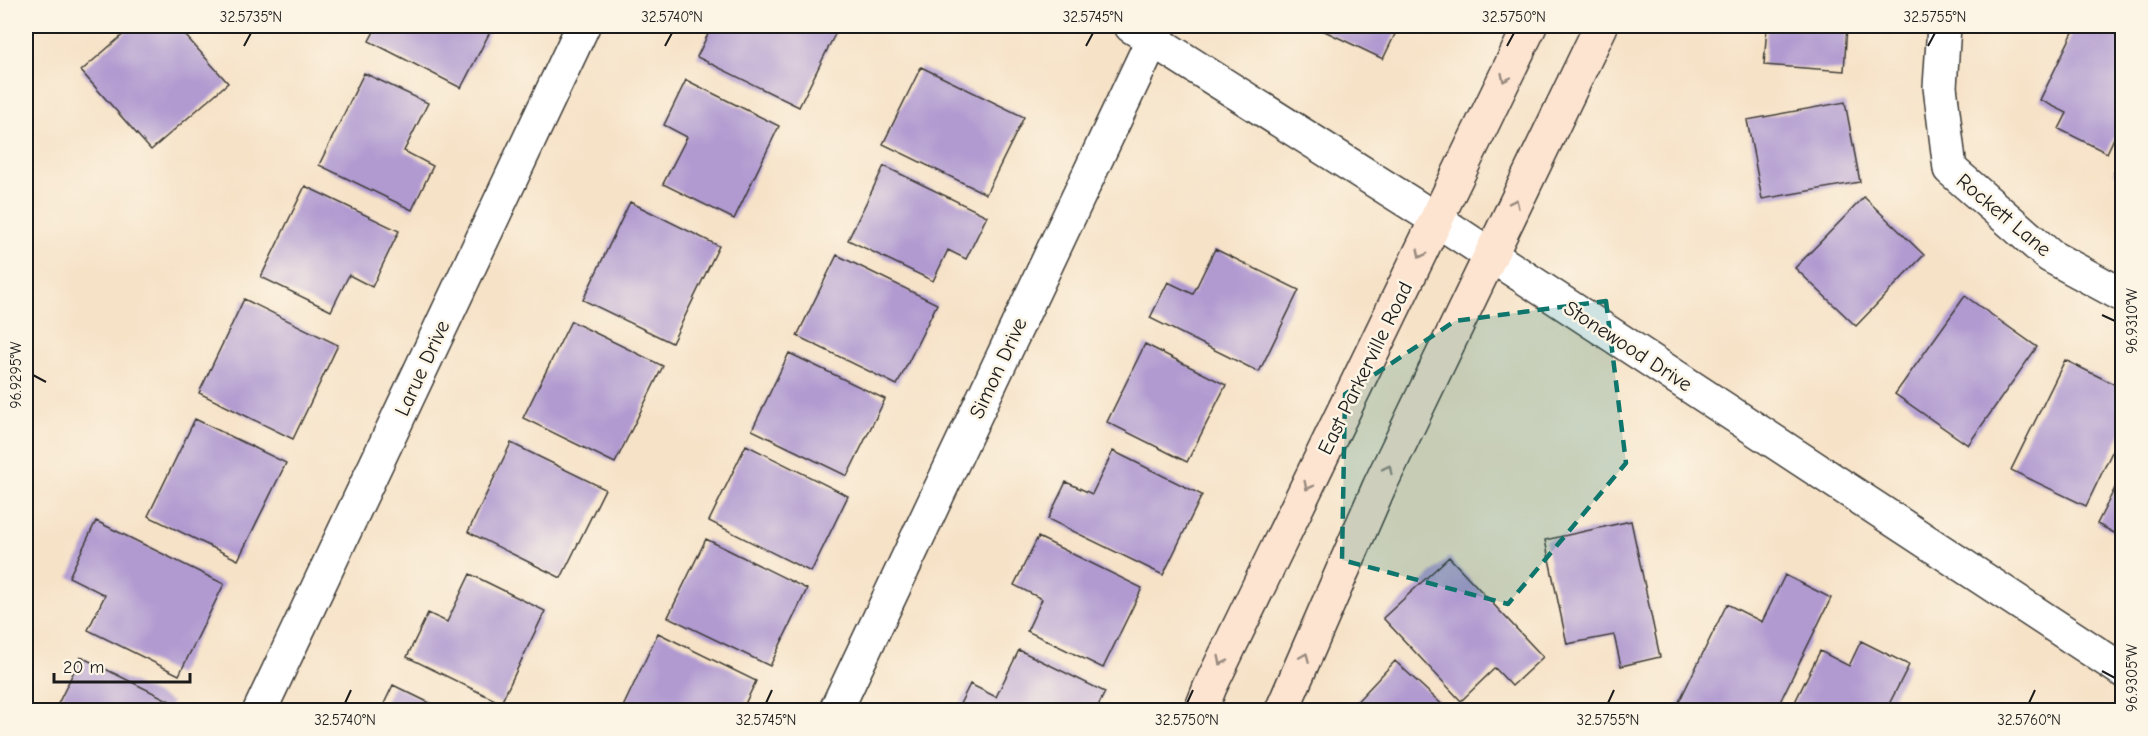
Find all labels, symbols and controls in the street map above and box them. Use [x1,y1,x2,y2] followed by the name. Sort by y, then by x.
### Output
[220,8,282,26] text: 32.5735°N
[641,8,703,26] text: 32.5740°N
[1063,8,1123,26] text: 32.5745°N
[1482,8,1546,26] text: 32.5750°N
[1904,8,1966,26] text: 32.5755°N
[1501,72,1512,83] one-way arrow
[1952,169,2056,261] street label: Rockett Lane
[1508,199,1520,210] one-way arrow
[1416,248,1428,259] one-way arrow
[1313,278,1417,458] street label: East Parkerville Road
[2123,288,2141,354] text: 96.9310°W
[1559,296,1697,396] street label: Stonewood Drive
[964,314,1032,422] street label: Simon Drive
[389,316,455,420] street label: Larue Drive
[7,341,25,409] text: 96.9295°W
[1380,464,1392,475] one-way arrow
[1303,480,1315,491] one-way arrow
[2123,644,2141,712] text: 96.9305°W
[54,646,190,684] scale bar
[1298,652,1310,663] one-way arrow
[1218,655,1230,666] one-way arrow
[63,657,104,678] text: 20 m
[314,711,376,729] text: 32.5740°N
[736,711,796,729] text: 32.5745°N
[1155,711,1219,729] text: 32.5750°N
[1577,711,1639,729] text: 32.5755°N
[1997,711,2061,729] text: 32.5760°N

